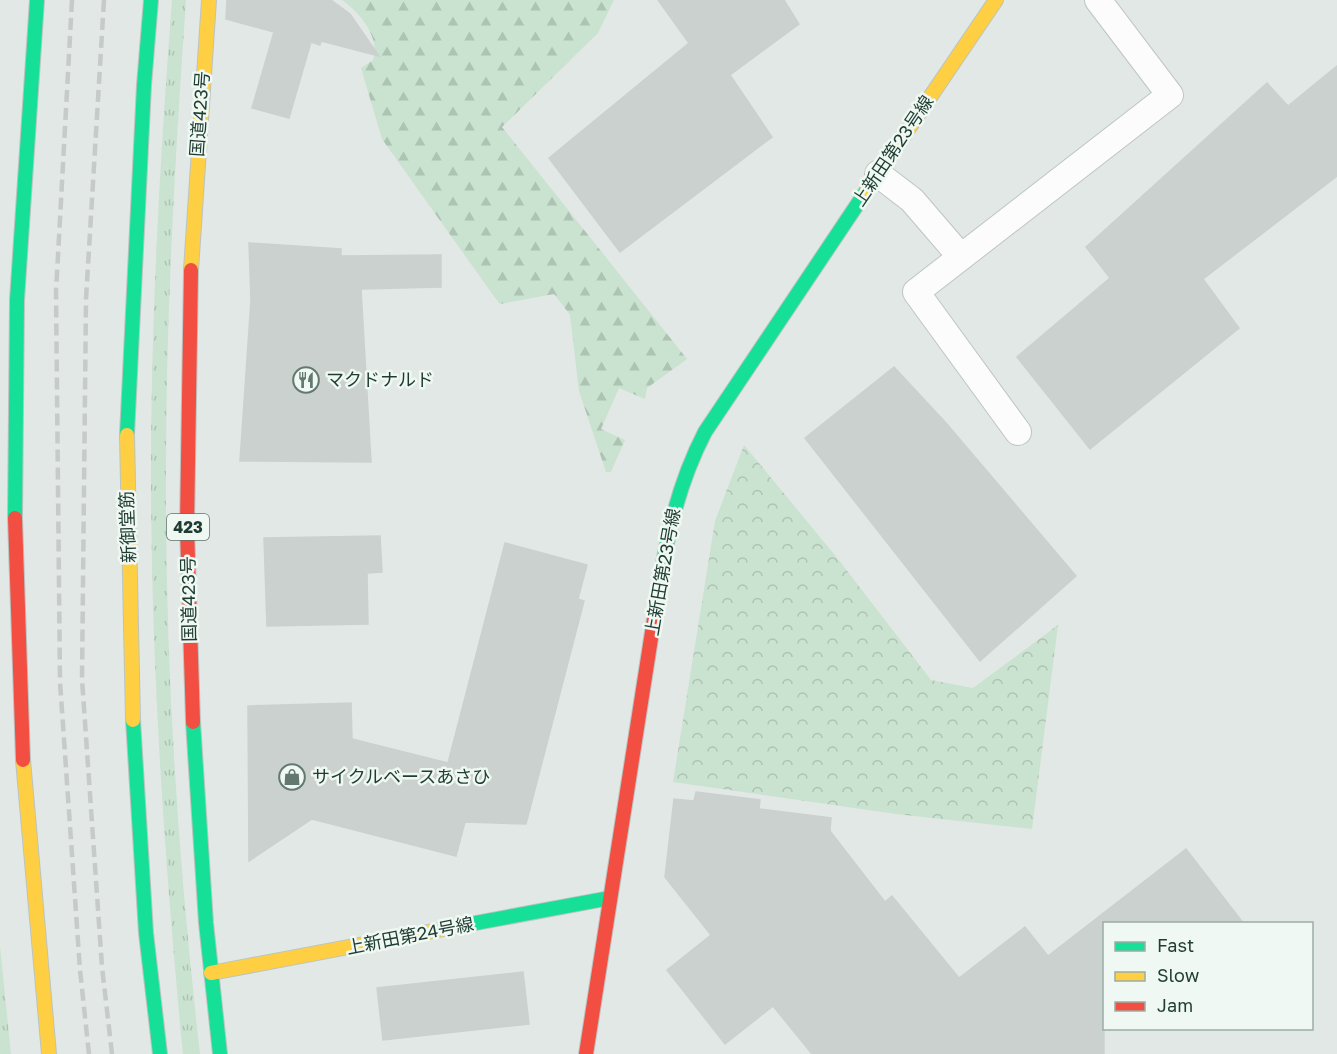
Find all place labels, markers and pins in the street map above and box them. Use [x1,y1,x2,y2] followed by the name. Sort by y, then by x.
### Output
[291,365,321,395] restaurant icon: マクドナルド
[326,368,434,390] place label: マクドナルド
[277,762,307,792] shop icon: サイクルベースあさひ
[312,765,490,787] place label: サイクルベースあさひ

